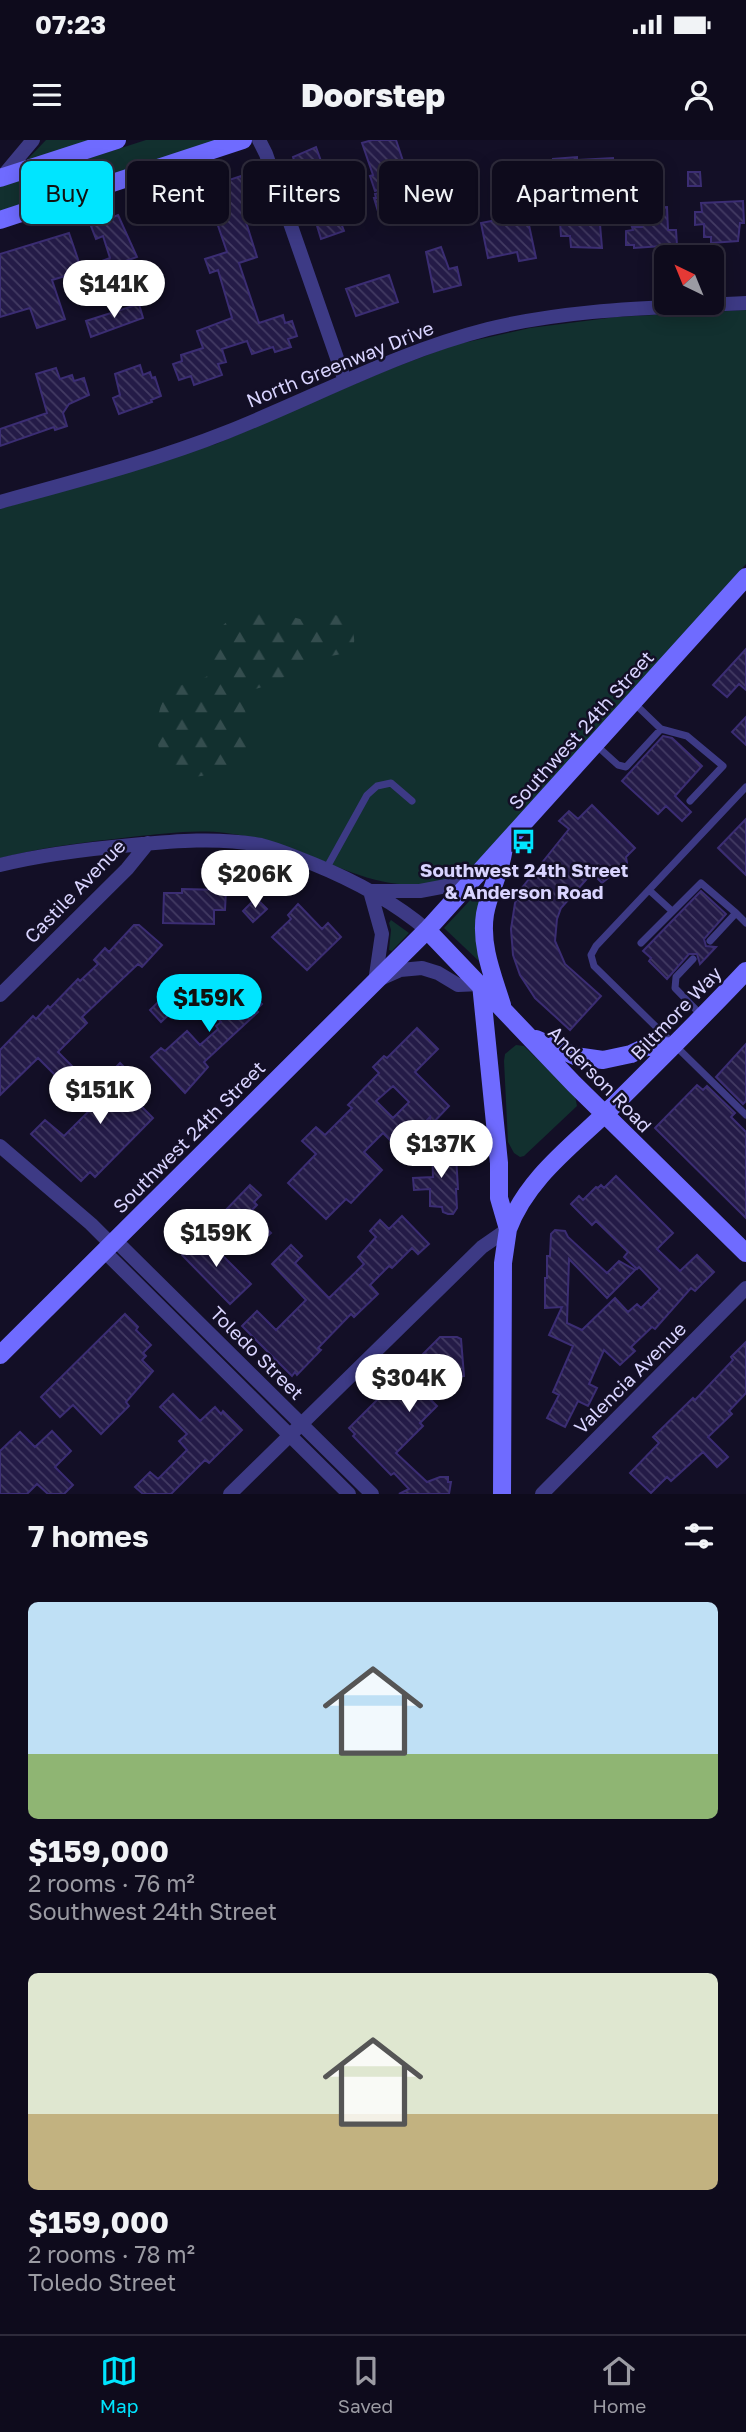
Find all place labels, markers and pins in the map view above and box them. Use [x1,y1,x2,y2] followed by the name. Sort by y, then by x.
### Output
[65,260,163,320] pin: $141K
[510,828,538,856] bus stop icon: Southwest 24th Street & Anderson Road
[206,850,304,910] pin: $206K
[420,858,629,903] place label: Southwest 24th Street & Anderson Road
[160,974,258,1034] pin: $159K
[51,1066,149,1126] pin: $151K
[392,1121,490,1180] pin: $137K
[167,1210,265,1269] pin: $159K
[360,1354,458,1414] pin: $304K

